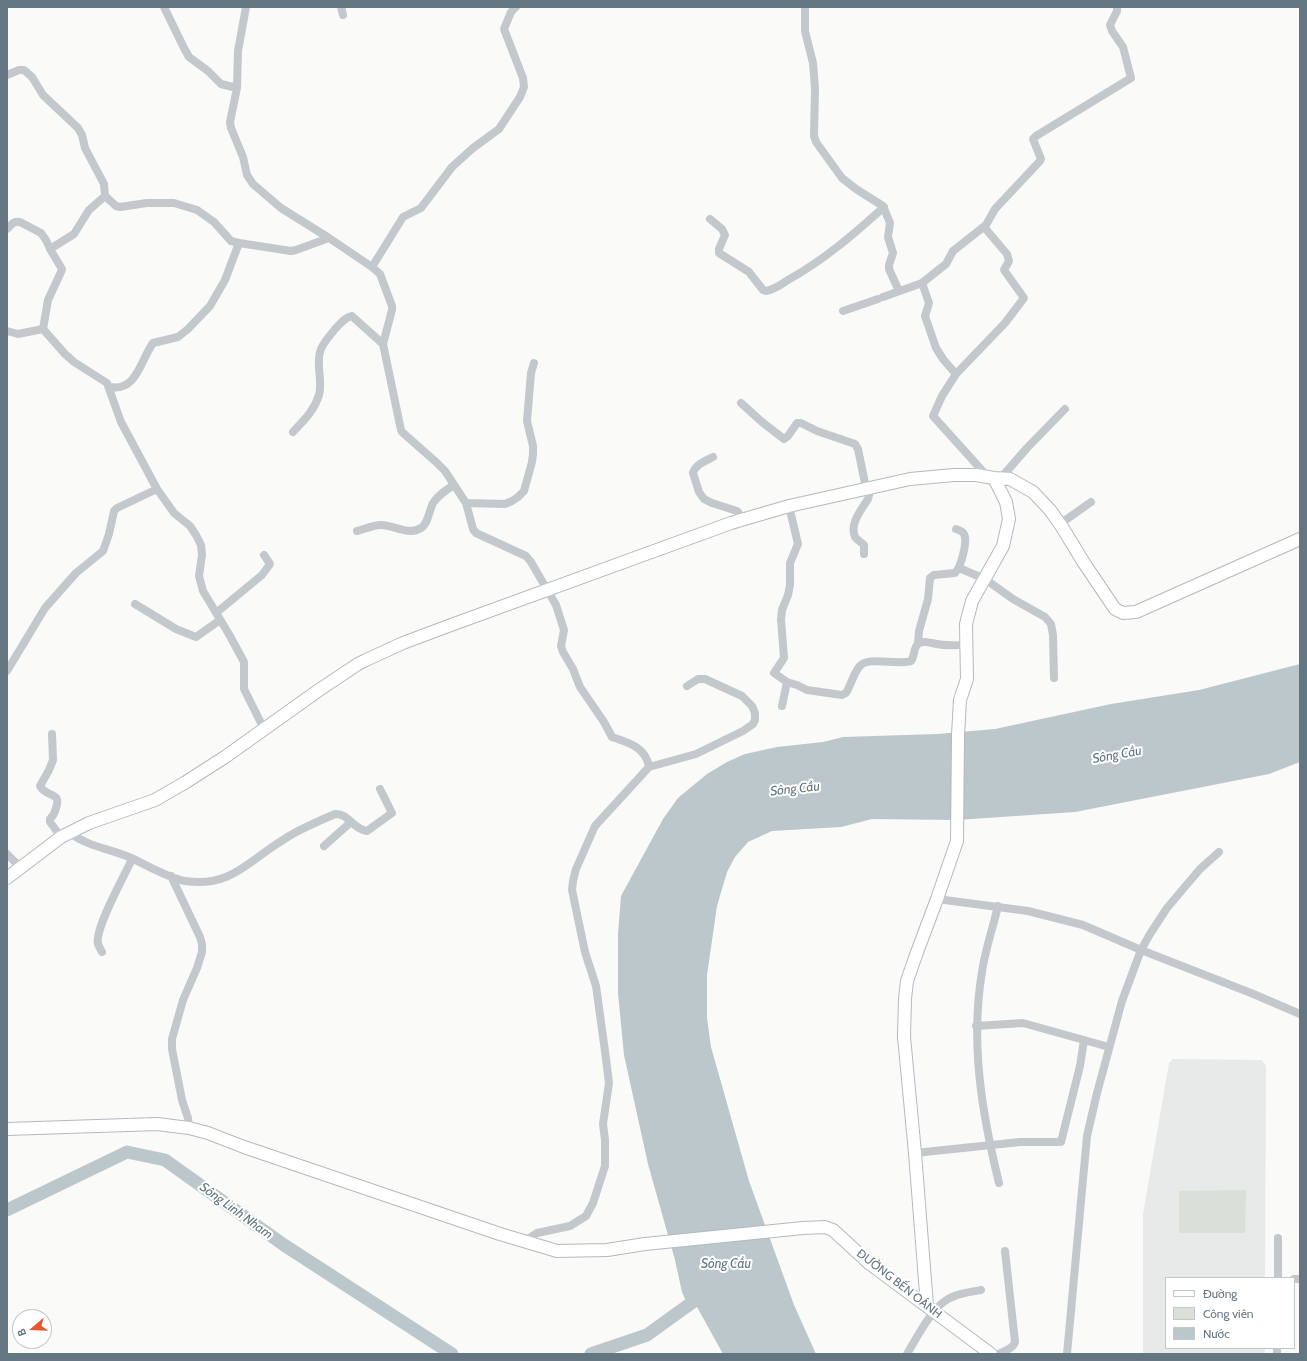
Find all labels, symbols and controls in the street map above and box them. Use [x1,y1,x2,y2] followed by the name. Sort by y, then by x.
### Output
[1091,743,1143,767] water label: Sông Cầu
[769,779,821,799] water label: Sông Cầu
[197,1179,275,1243] water label: Sông Linh Nham
[853,1246,945,1322] street label: ĐƯỜNG BẾN OÁNH
[701,1256,751,1272] water label: Sông Cầu
[1165,1277,1295,1349] legend
[1203,1286,1237,1301] text: Đường
[1203,1306,1254,1321] text: Công viên
[12,1309,52,1349] north arrow
[1203,1326,1230,1341] text: Nước
[14,1327,29,1338] text: B

